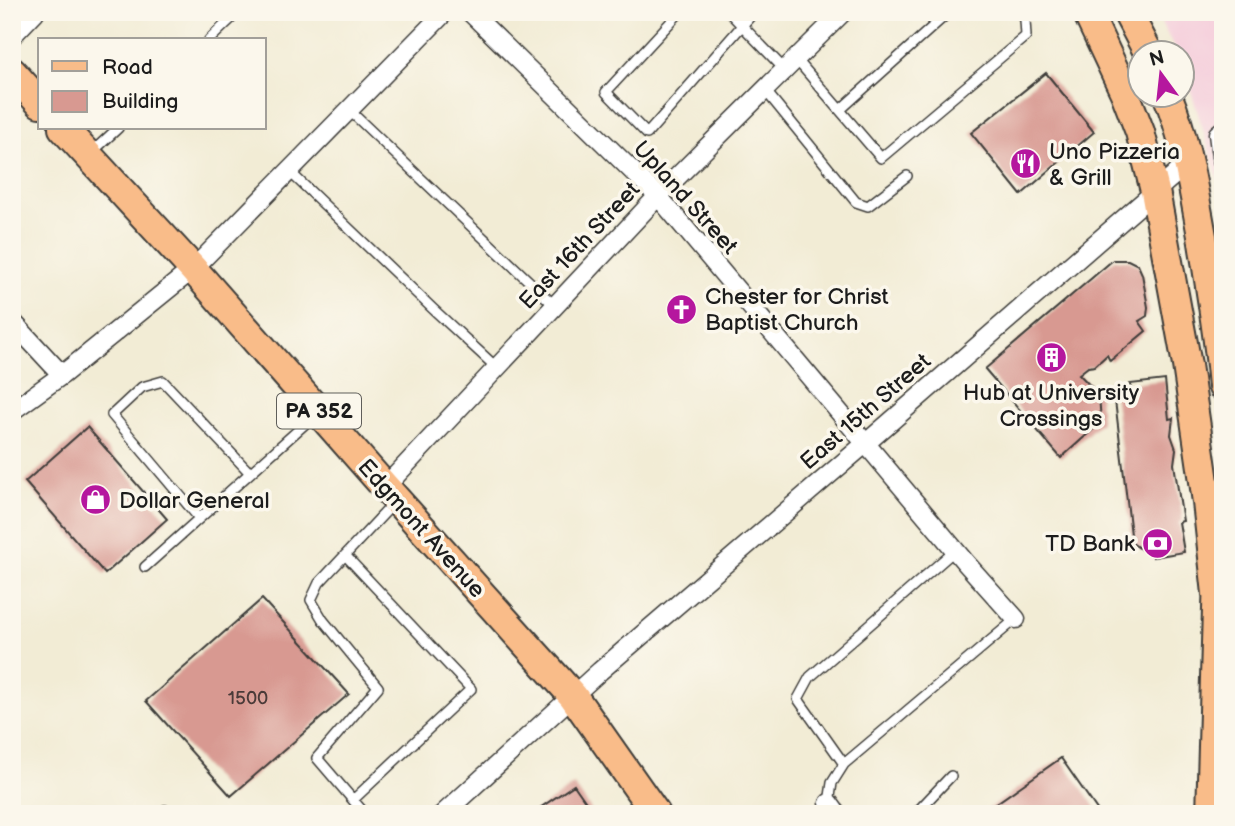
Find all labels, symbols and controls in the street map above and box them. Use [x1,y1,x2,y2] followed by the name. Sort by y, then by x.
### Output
[38,38,266,130] legend
[1126,38,1196,108] north arrow
[1147,46,1167,72] text: N
[102,55,153,80] text: Road
[102,89,178,114] text: Building
[627,135,744,260] street label: Upland Street
[1049,138,1180,192] place label: Uno Pizzeria & Grill
[1009,147,1043,181] restaurant icon: Uno Pizzeria & Grill
[513,176,646,315] street label: East 16th Street
[705,283,889,337] place label: Chester for Christ Baptist Church
[665,292,699,326] church icon: Chester for Christ Baptist Church
[1034,341,1068,375] building icon: Hub at University Crossings
[795,348,937,476] street label: East 15th Street
[963,379,1140,433] place label: Hub at University Crossings
[277,394,361,428] road number: PA 352
[352,453,491,604] street label: Edgmont Avenue
[79,483,113,517] shop icon: Dollar General
[119,487,270,515] place label: Dollar General
[1141,526,1175,560] bank icon: TD Bank
[1045,530,1136,558] place label: TD Bank
[228,687,268,710] house number: 1500

